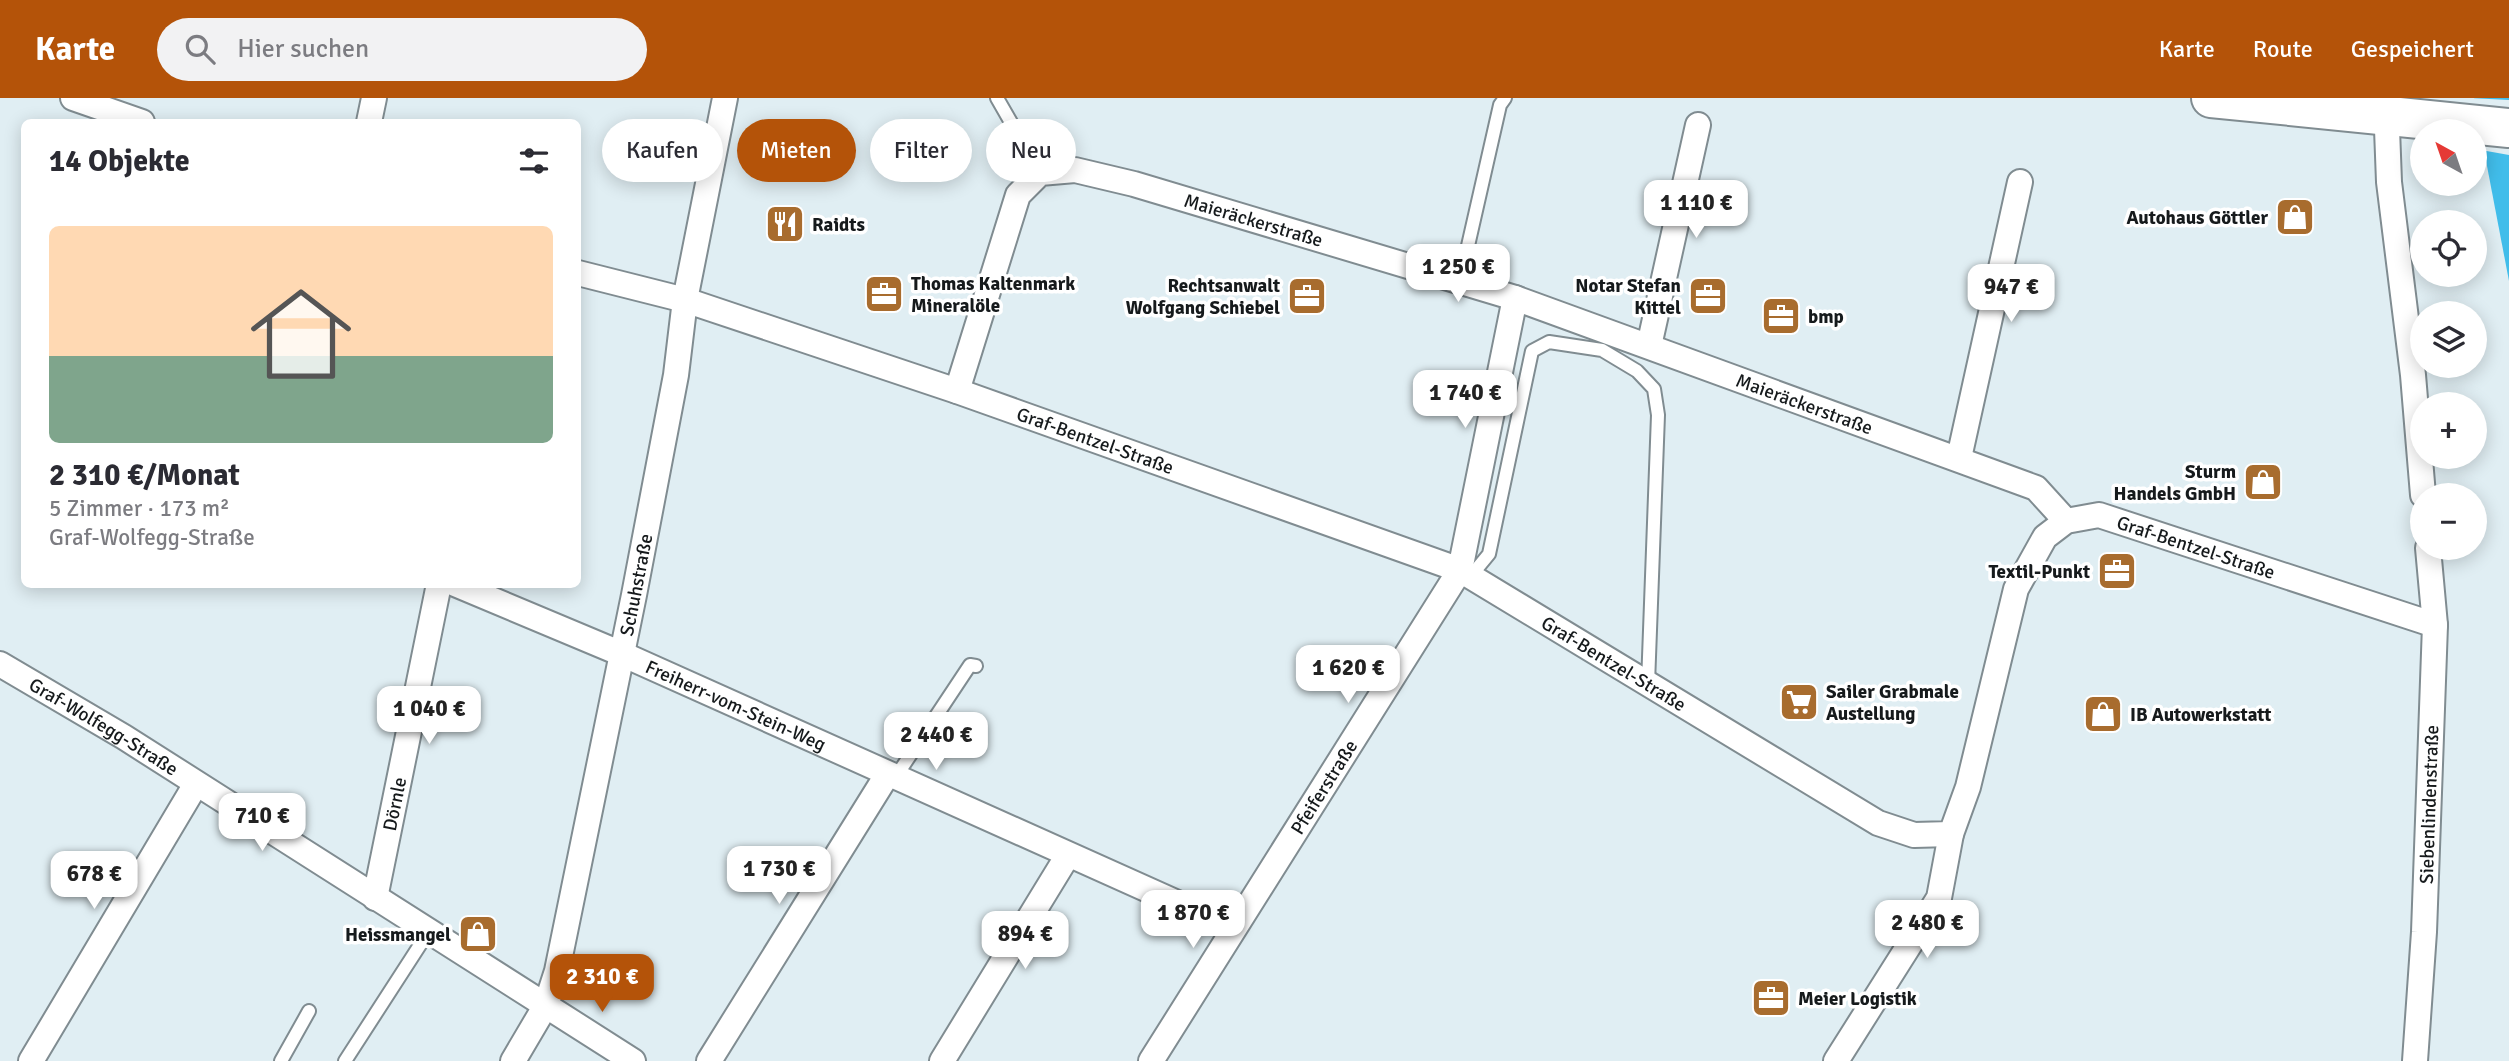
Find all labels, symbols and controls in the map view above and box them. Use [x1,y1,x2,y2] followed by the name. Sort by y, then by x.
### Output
[157,18,647,81] search box
[35,29,115,70] text: Karte
[181,30,219,68] icon: search
[237,33,369,65] text: Hier suchen
[2159,34,2215,64] text: Karte
[2253,34,2313,64] text: Route
[2351,34,2474,64] text: Gespeichert
[602,119,723,182] chip: Kaufen
[737,119,856,182] chip: Mieten
[870,119,972,182] chip: Filter
[986,119,1076,182] chip: Neu
[2410,119,2487,196] north arrow
[2410,119,2487,560] map controls
[515,142,553,180] icon: filters
[49,143,190,180] text: 14 Objekte
[1631,180,1761,240] pin: 1 110 €
[1660,188,1732,217] text: 1 110 €
[1181,189,1326,253] street label: Maieräckerstraße
[2274,196,2316,238] shop icon: Autohaus Göttler
[764,203,806,245] restaurant icon: Raidts
[2126,206,2268,230] place label: Autohaus Göttler
[2410,210,2487,287] button: locate
[812,213,865,237] place label: Raidts
[1393,244,1523,304] pin: 1 250 €
[1422,252,1494,281] text: 1 250 €
[1962,264,2060,324] pin: 947 €
[238,271,364,397] icon: home
[911,272,1075,318] place label: Thomas Kaltenmark Mineralöle
[1984,272,2038,301] text: 947 €
[863,273,905,315] office icon: Thomas Kaltenmark Mineralöle
[1126,274,1280,320] place label: Rechtsanwalt Wolfgang Schiebel
[1575,274,1681,320] place label: Notar Stefan Kittel
[1286,275,1328,317] office icon: Rechtsanwalt Wolfgang Schiebel
[1687,275,1729,317] office icon: Notar Stefan Kittel
[1760,295,1802,337] office icon: bmp
[2410,301,2487,378] button: layers
[1808,305,1844,329] place label: bmp
[1733,369,1876,440] street label: Maieräckerstraße
[1400,370,1530,430] pin: 1 740 €
[1429,378,1501,407] text: 1 740 €
[2410,392,2487,469] button: +
[1013,402,1177,480] street label: Graf-Bentzel-Straße
[49,457,240,494] text: 2 310 €/Monat
[2114,460,2236,506] place label: Sturm Handels GmbH
[2242,461,2284,503] shop icon: Sturm Handels GmbH
[2410,483,2487,560] button: −
[49,494,230,523] text: 5 Zimmer · 173 m²
[2114,511,2278,585] street label: Graf-Bentzel-Straße
[49,523,255,552] text: Graf-Wolfegg-Straße
[615,532,658,638] street label: Schuhstraße
[2096,550,2138,592] office icon: Textil-Punkt
[1988,560,2090,584] place label: Textil-Punkt
[1537,611,1690,717] street label: Graf-Bentzel-Straße
[1283,646,1413,705] pin: 1 620 €
[1312,653,1384,682] text: 1 620 €
[642,655,830,757] street label: Freiherr-vom-Stein-Weg
[24,673,182,781] street label: Graf-Wolfegg-Straße
[1826,680,1959,726] place label: Sailer Grabmale Austellung
[1778,681,1820,723] supermarket icon: Sailer Grabmale Austellung
[364,686,494,746] pin: 1 040 €
[2082,693,2124,735] shop icon: IB Autowerkstatt
[393,694,465,723] text: 1 040 €
[2130,703,2271,727] place label: IB Autowerkstatt
[871,712,1001,772] pin: 2 440 €
[900,720,972,749] text: 2 440 €
[2415,725,2444,884] street label: Siebenlindenstraße
[1286,735,1363,839] street label: Pfeiferstraße
[378,775,412,833] street label: Dörnle
[213,794,311,853] pin: 710 €
[235,801,289,830] text: 710 €
[714,846,844,906] pin: 1 730 €
[45,852,143,911] pin: 678 €
[743,854,815,883] text: 1 730 €
[67,859,121,888] text: 678 €
[1128,890,1258,950] pin: 1 870 €
[1157,898,1229,927] text: 1 870 €
[1862,900,1992,960] pin: 2 480 €
[1891,908,1963,937] text: 2 480 €
[976,912,1074,971] pin: 894 €
[457,913,499,955] shop icon: Heissmangel
[998,919,1052,948] text: 894 €
[345,923,451,947] place label: Heissmangel
[537,954,667,1014] pin: 2 310 €
[566,962,638,991] text: 2 310 €
[1750,977,1792,1019] office icon: Meier Logistik
[1798,987,1917,1011] place label: Meier Logistik

